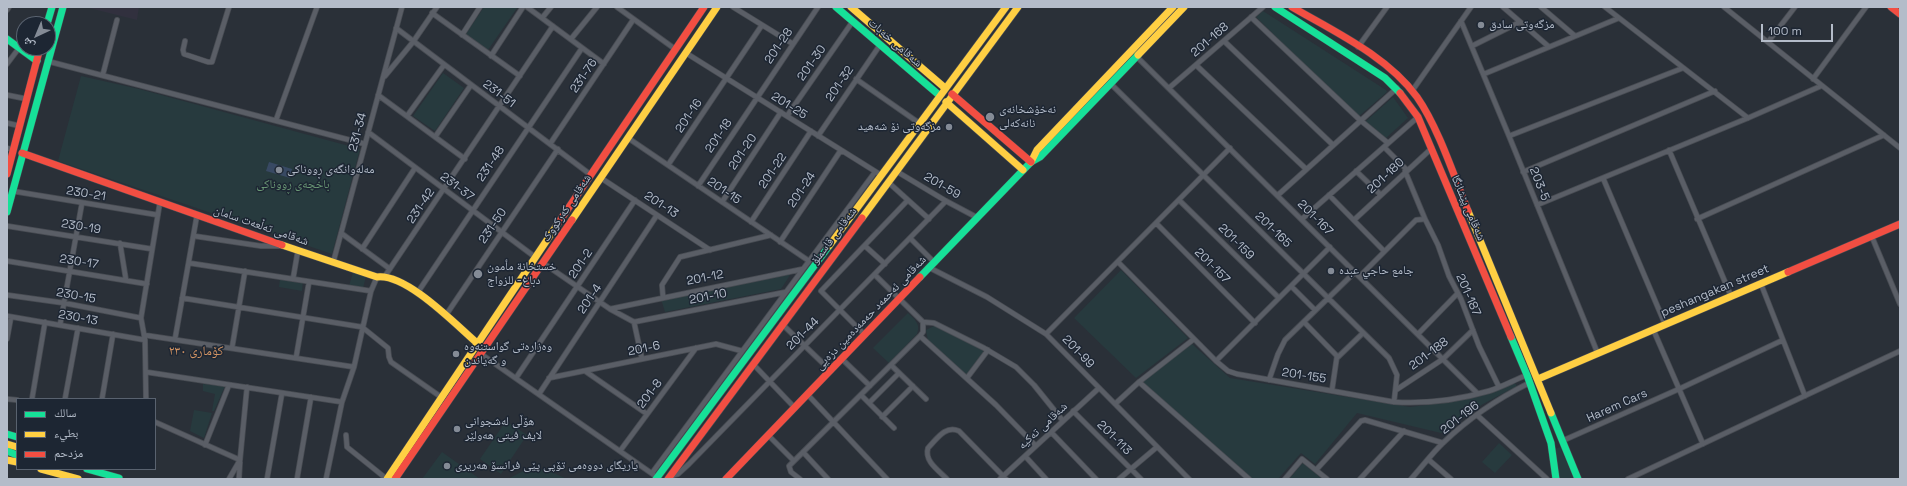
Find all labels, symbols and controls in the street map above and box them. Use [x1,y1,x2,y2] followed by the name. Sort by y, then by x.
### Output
[16,16,56,56] north arrow
[865,16,925,70] street label: شەقامی خەبات
[1763,16,1835,42] scale bar
[1489,18,1554,32] place label: مزگەوتی سادق
[1188,20,1232,60] street label: 201-168
[1476,20,1486,30] marker: مزگەوتی سادق
[1768,23,1802,39] text: 100 m
[762,25,796,67] street label: 201-28
[19,35,37,53] text: ش
[795,42,829,84] street label: 201-30
[567,56,601,96] street label: 231-76
[823,63,857,105] street label: 201-32
[480,77,518,111] street label: 231-51
[768,89,810,123] street label: 201-25
[672,96,706,136] street label: 201-16
[999,103,1056,131] place label: نەخۆشخانەی نانەکەلی
[346,111,370,153] street label: 231-34
[984,111,996,123] marker: نەخۆشخانەی نانەکەلی
[702,116,736,156] street label: 201-18
[858,120,941,134] place label: مزگەوتی نۆ شەهید
[944,122,954,132] marker: مزگەوتی نۆ شەهید
[726,131,760,173] street label: 201-20
[474,144,508,184] street label: 231-48
[756,150,790,192] street label: 201-22
[1364,155,1408,197] street label: 201-180
[287,163,374,177] place label: مەلەوانگەی ڕووناکی
[274,165,284,175] marker: مەلەوانگەی ڕووناکی
[1526,165,1552,203] street label: 203-5
[785,169,819,211] street label: 201-24
[437,170,477,204] street label: 231-37
[921,170,963,202] street label: 201-59
[539,172,595,244] street label: شەقامی کەرکووک
[1448,173,1488,243] street label: شەقامی پێشانگا
[704,175,744,207] street label: 201-15
[256,178,330,192] park label: باخچەی ڕووناکی
[65,184,107,204] street label: 230-21
[404,186,438,226] street label: 231-42
[641,189,681,221] street label: 201-13
[1294,197,1336,239] street label: 201-167
[212,203,310,249] street label: شەقامی تەڵعەت سامان
[808,205,860,267] street label: شەقامی قاسملۆ
[476,206,510,246] street label: 231-50
[1252,209,1294,251] street label: 201-165
[60,217,102,237] street label: 230-19
[1215,221,1257,263] street label: 201-159
[1191,245,1233,287] street label: 201-157
[566,246,596,282] street label: 201-2
[58,252,100,272] street label: 230-17
[812,253,930,373] street label: شەقامی ئەحمەد حەمەدەمین دزەیی
[487,260,556,288] place label: خستخانة مأمون دباغ- للزواج
[1659,262,1771,320] street label: peshangakan street
[1339,264,1414,278] place label: جامع حاجي عبده
[1326,266,1336,276] marker: جامع حاجي عبده
[685,267,725,289] street label: 201-12
[472,268,484,280] marker: خستخانة مأمون دباغ- للزواج
[1452,272,1484,318] street label: 201-187
[575,281,605,317] street label: 201-4
[55,285,97,307] street label: 230-15
[688,286,728,308] street label: 201-10
[57,307,99,329] street label: 230-13
[784,315,822,353] street label: 201-44
[1059,333,1097,371] street label: 201-99
[1407,335,1451,373] street label: 201-188
[626,339,662,359] street label: 201-6
[464,340,552,368] place label: وەزارەتی گواستنەوە و گەیاندن
[169,343,223,359] district label: کۆماری ٢٣٠
[451,349,461,359] marker: وەزارەتی گواستنەوە و گەیاندن
[1281,365,1327,387] street label: 201-155
[634,377,666,411] street label: 201-8
[1584,386,1650,426] street label: Harem Cars
[16,398,156,470] legend
[1438,398,1482,438] street label: 201-196
[1015,399,1071,453] street label: شەقامی تەکیە
[54,405,76,421] text: سالك
[465,415,542,443] place label: هۆڵی لەشجوانی لایف فیتی هەولێر
[1094,418,1134,458] street label: 201-113
[452,424,462,434] marker: هۆڵی لەشجوانی لایف فیتی هەولێر
[54,425,78,441] text: بطيء
[54,445,83,461] text: مزدحم
[455,459,638,473] place label: یاریگای دووەمی تۆپی پێی فرانسۆ هەریری
[442,461,452,471] marker: یاریگای دووەمی تۆپی پێی فرانسۆ هەریری

